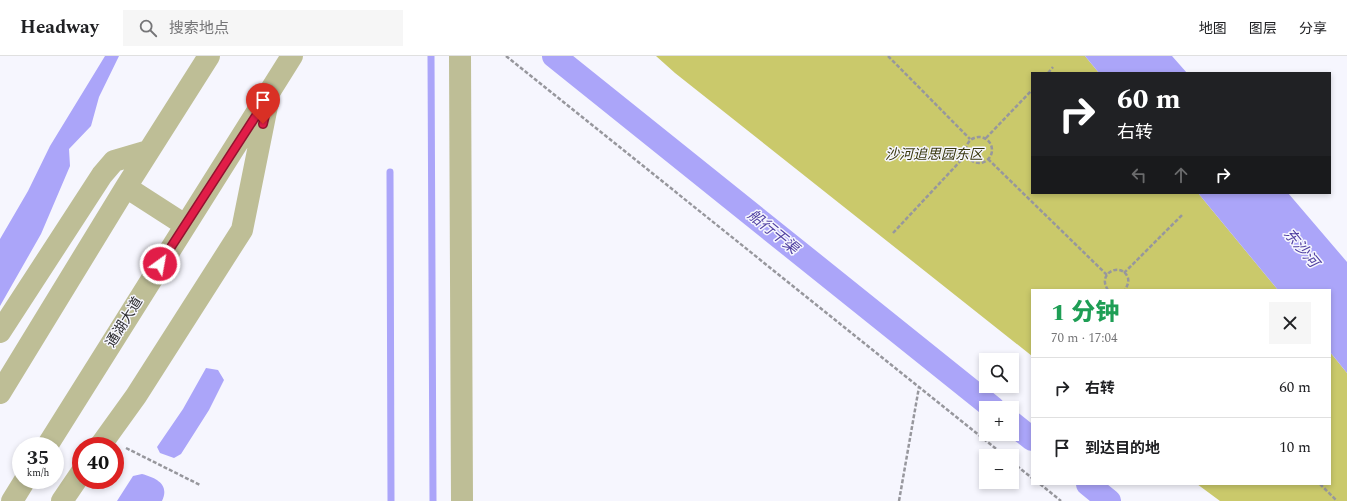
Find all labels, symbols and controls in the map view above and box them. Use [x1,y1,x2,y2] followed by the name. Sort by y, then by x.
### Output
[123,10,403,46] search box
[20,13,99,42] text: Headway
[137,17,159,39] icon: search
[169,17,229,40] text: 搜索地点
[1199,18,1227,39] text: 地图
[1249,18,1277,39] text: 图层
[1299,18,1327,39] text: 分享
[1117,78,1181,121] text: 60 m
[246,83,280,124] pin
[1051,88,1103,140] icon: right
[252,89,274,111] icon: arrive
[1117,119,1153,146] text: 右转
[885,144,985,165] park label: 沙河追思园东区
[1128,164,1150,186] icon: left
[1170,164,1192,186] icon: ahead
[1212,164,1234,186] icon: right
[742,204,805,261] water label: 船行干渠
[1278,223,1326,275] water label: 东沙河
[139,243,181,285] position arrow
[100,293,148,351] street label: 通湖大道
[1051,295,1119,331] text: 1 分钟
[1269,302,1311,344] button: close
[1051,328,1117,348] text: 70 m · 17:04
[979,353,1019,489] map controls
[979,353,1019,393] button: search
[1279,376,1311,399] text: 60 m
[1051,377,1073,399] icon: right
[1085,377,1115,400] text: 右转
[979,401,1019,441] button: +
[1279,436,1311,459] text: 10 m
[72,437,124,489] speed limit sign: 40
[1051,437,1073,459] icon: arrive
[1085,437,1160,460] text: 到达目的地
[27,443,49,473] text: 35
[979,449,1019,489] button: −
[27,465,49,481] text: km/h

